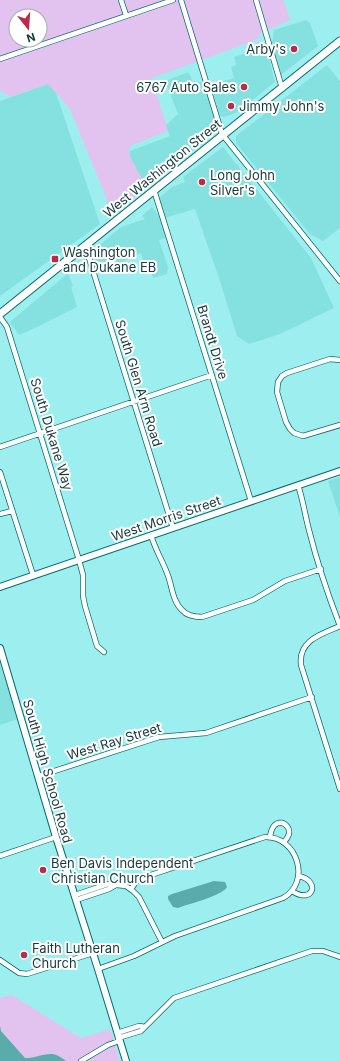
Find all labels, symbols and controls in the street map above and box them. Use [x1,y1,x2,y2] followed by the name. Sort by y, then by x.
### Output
[8,8,48,48] north arrow
[25,30,37,45] text: N
[246,41,286,57] place label: Arby's
[289,44,299,54] marker: Arby's
[136,79,236,95] place label: 6767 Auto Sales
[239,82,249,92] marker: 6767 Auto Sales
[239,98,325,114] place label: Jimmy John's
[226,101,236,111] marker: Jimmy John's
[100,115,224,221] street label: West Washington Street
[210,167,275,198] place label: Long John Silver's
[197,177,207,187] marker: Long John Silver's
[63,244,156,275] place label: Washington and Dukane EB
[50,254,60,264] marker: Washington and Dukane EB
[194,303,232,381] street label: Brandt Drive
[112,318,166,448] street label: South Glen Arm Road
[27,376,77,492] street label: South Dukane Way
[109,492,223,544] street label: West Morris Street
[20,697,76,845] street label: South High School Road
[65,719,163,763] street label: West Ray Street
[51,855,193,886] place label: Ben Davis Independent Christian Church
[38,865,48,875] marker: Ben Davis Independent Christian Church
[32,940,120,971] place label: Faith Lutheran Church
[19,950,29,960] marker: Faith Lutheran Church

